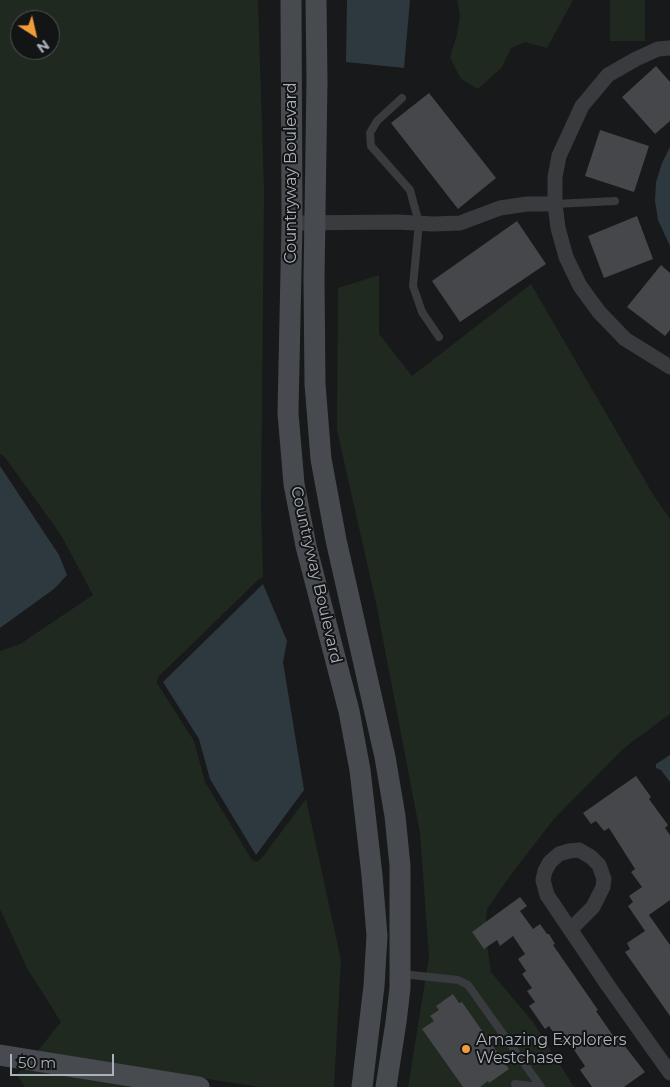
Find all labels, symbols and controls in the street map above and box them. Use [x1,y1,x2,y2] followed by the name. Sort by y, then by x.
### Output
[10,10,60,60] north arrow
[33,36,53,57] text: N
[281,82,301,264] street label: Countryway Boulevard
[286,485,346,665] street label: Countryway Boulevard
[476,1030,627,1068] place label: Amazing Explorers Westchase
[460,1043,472,1055] marker: Amazing Explorers Westchase
[12,1044,116,1076] scale bar
[18,1053,56,1072] text: 50 m

